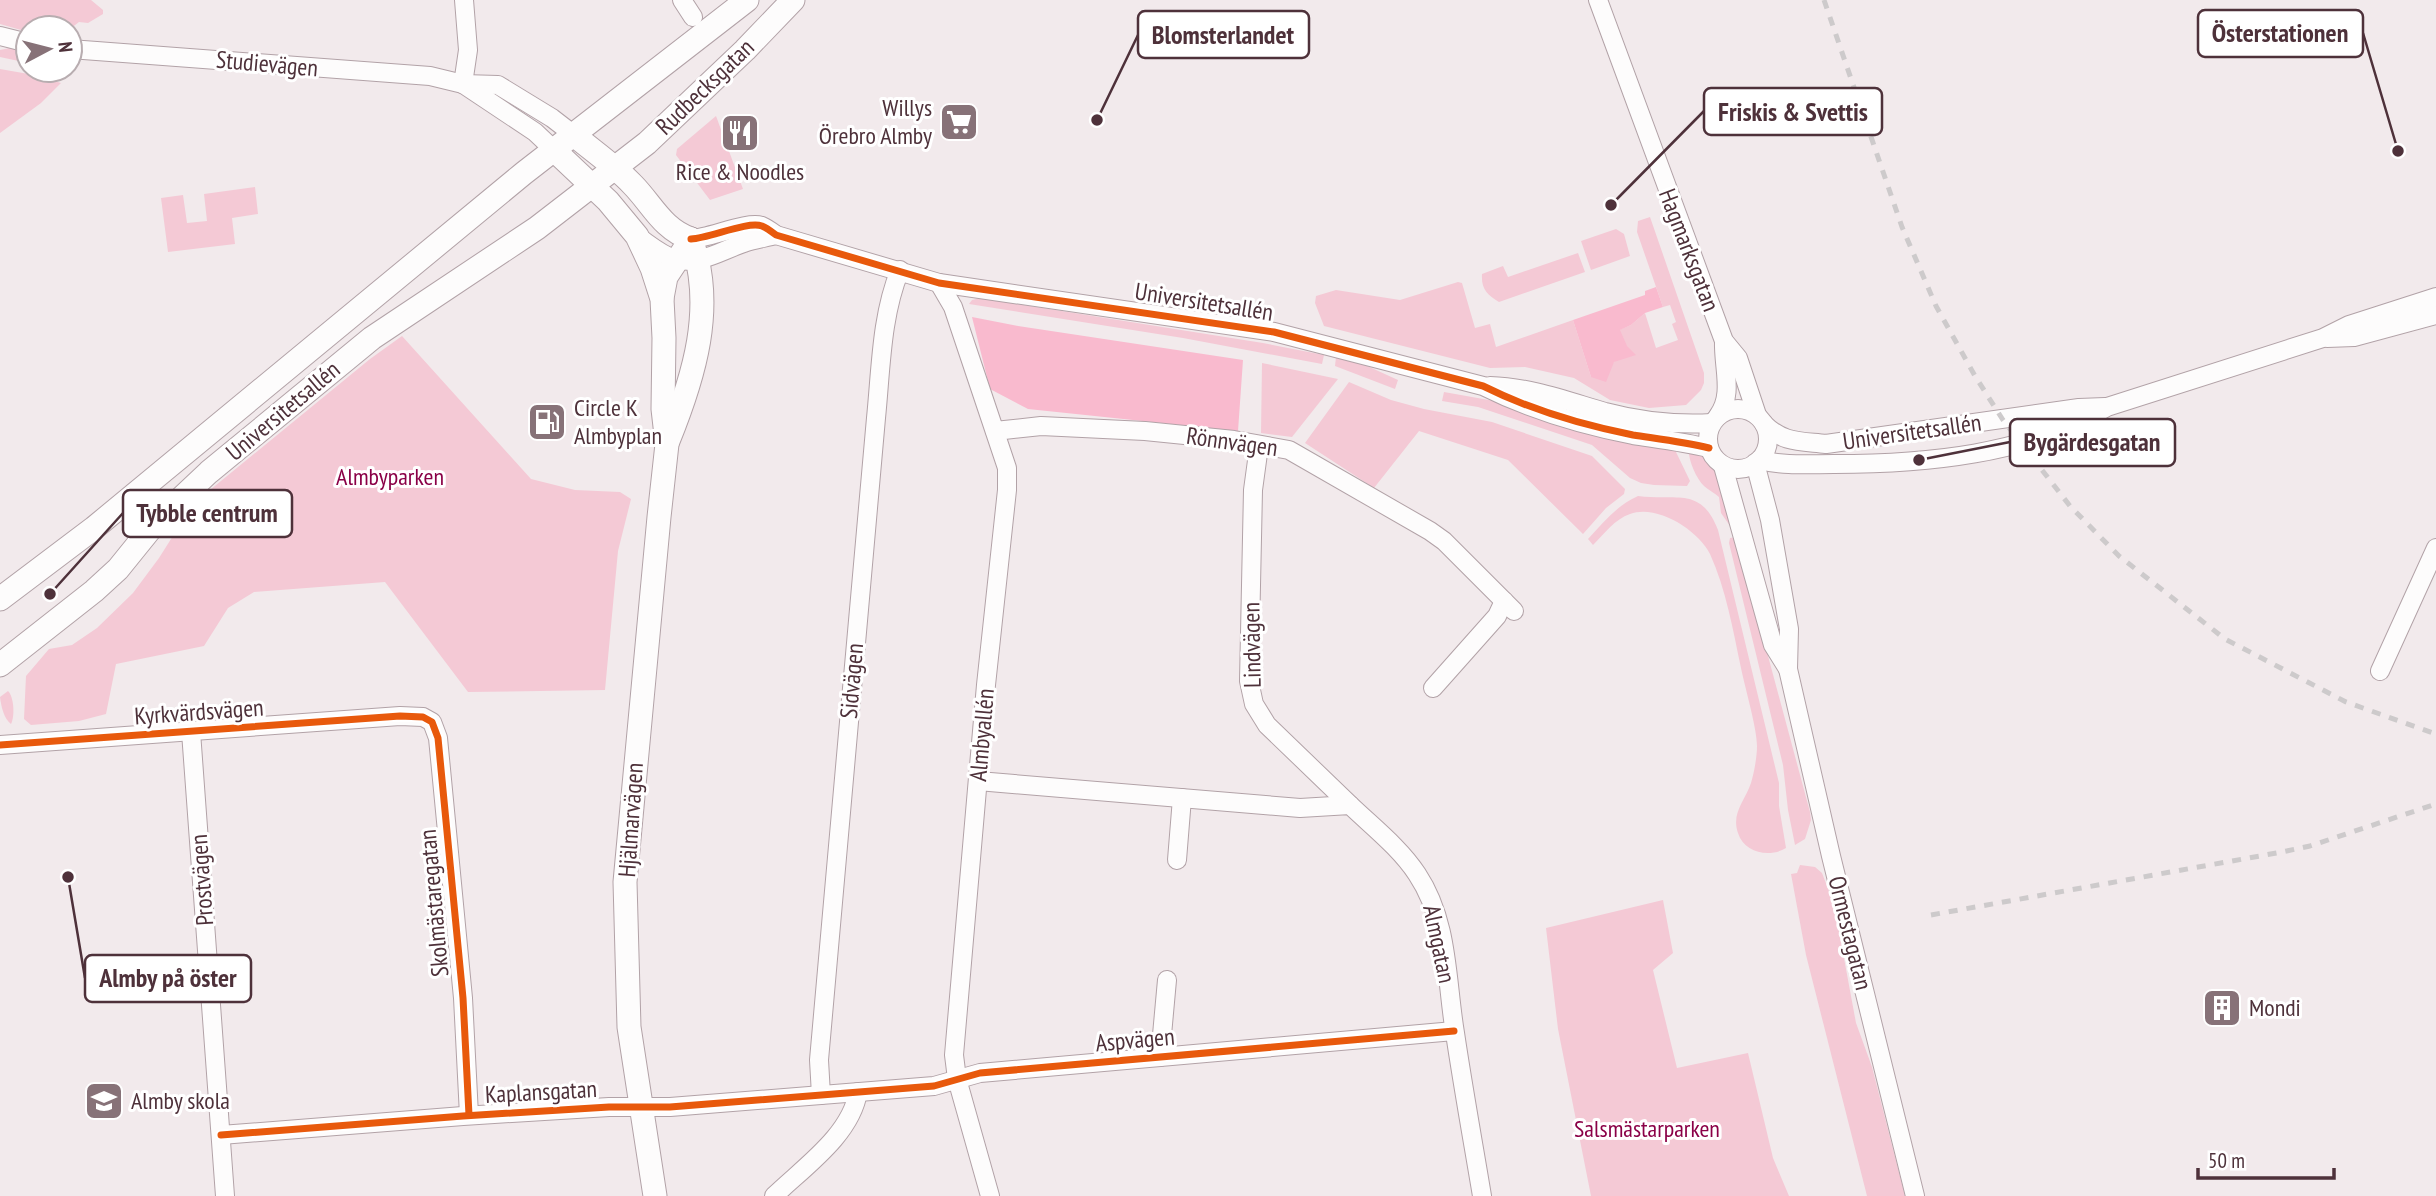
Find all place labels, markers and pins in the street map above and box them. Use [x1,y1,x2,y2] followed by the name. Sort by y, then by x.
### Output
[2198,10,2363,57] callout: Österstationen
[1138,11,1309,58] callout: Blomsterlandet
[1704,88,1882,135] callout: Friskis & Svettis
[819,92,932,151] place label: Willys Örebro Almby
[938,101,980,143] supermarket icon: Willys Örebro Almby
[719,112,761,154] restaurant icon: Rice & Noodles
[676,156,804,187] place label: Rice & Noodles
[574,392,662,451] place label: Circle K Almbyplan
[526,401,568,443] fuel station icon: Circle K Almbyplan
[2010,419,2175,466] callout: Bygärdesgatan
[123,490,292,537] callout: Tybble centrum
[85,955,251,1002] callout: Almby på öster
[2201,987,2243,1029] building icon: Mondi
[2249,992,2301,1023] place label: Mondi
[83,1080,125,1122] school or university icon: Almby skola
[131,1085,230,1116] place label: Almby skola

